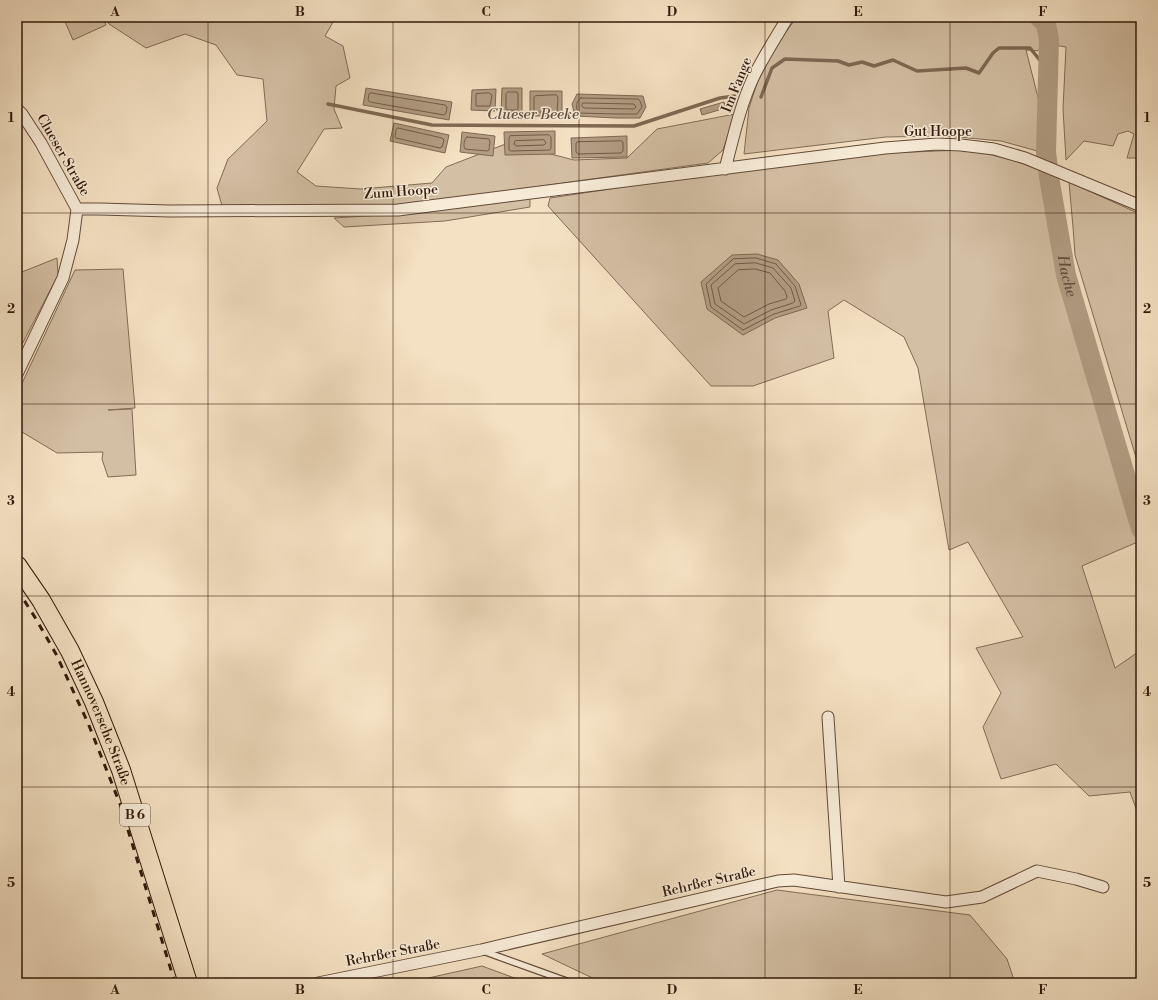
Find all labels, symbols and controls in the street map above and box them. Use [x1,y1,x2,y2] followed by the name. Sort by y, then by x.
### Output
[109,4,120,20] text: A
[295,4,305,20] text: B
[481,4,491,20] text: C
[667,4,677,20] text: D
[853,4,863,20] text: E
[1038,4,1048,20] text: F
[718,55,756,115] street label: Im Fange
[487,105,579,124] water label: Clueser Beeke
[8,110,15,126] text: 1
[1144,110,1151,126] text: 1
[32,111,94,199] street label: Clueser Straße
[904,123,972,141] street label: Gut Hoope
[363,180,439,204] street label: Zum Hoope
[1053,253,1081,299] water label: Hache
[7,301,15,317] text: 2
[1143,301,1151,317] text: 2
[7,493,15,509] text: 3
[1143,493,1151,509] text: 3
[66,657,134,788] street label: Hannoversche Straße
[7,684,16,700] text: 4
[1143,684,1152,700] text: 4
[120,804,150,826] road number: B 6
[660,862,758,902] street label: Rehrßer Straße
[7,875,15,891] text: 5
[1143,875,1151,891] text: 5
[344,935,442,971] street label: Rehrßer Straße
[109,982,120,998] text: A
[295,982,305,998] text: B
[481,982,491,998] text: C
[667,982,677,998] text: D
[853,982,863,998] text: E
[1038,982,1048,998] text: F

